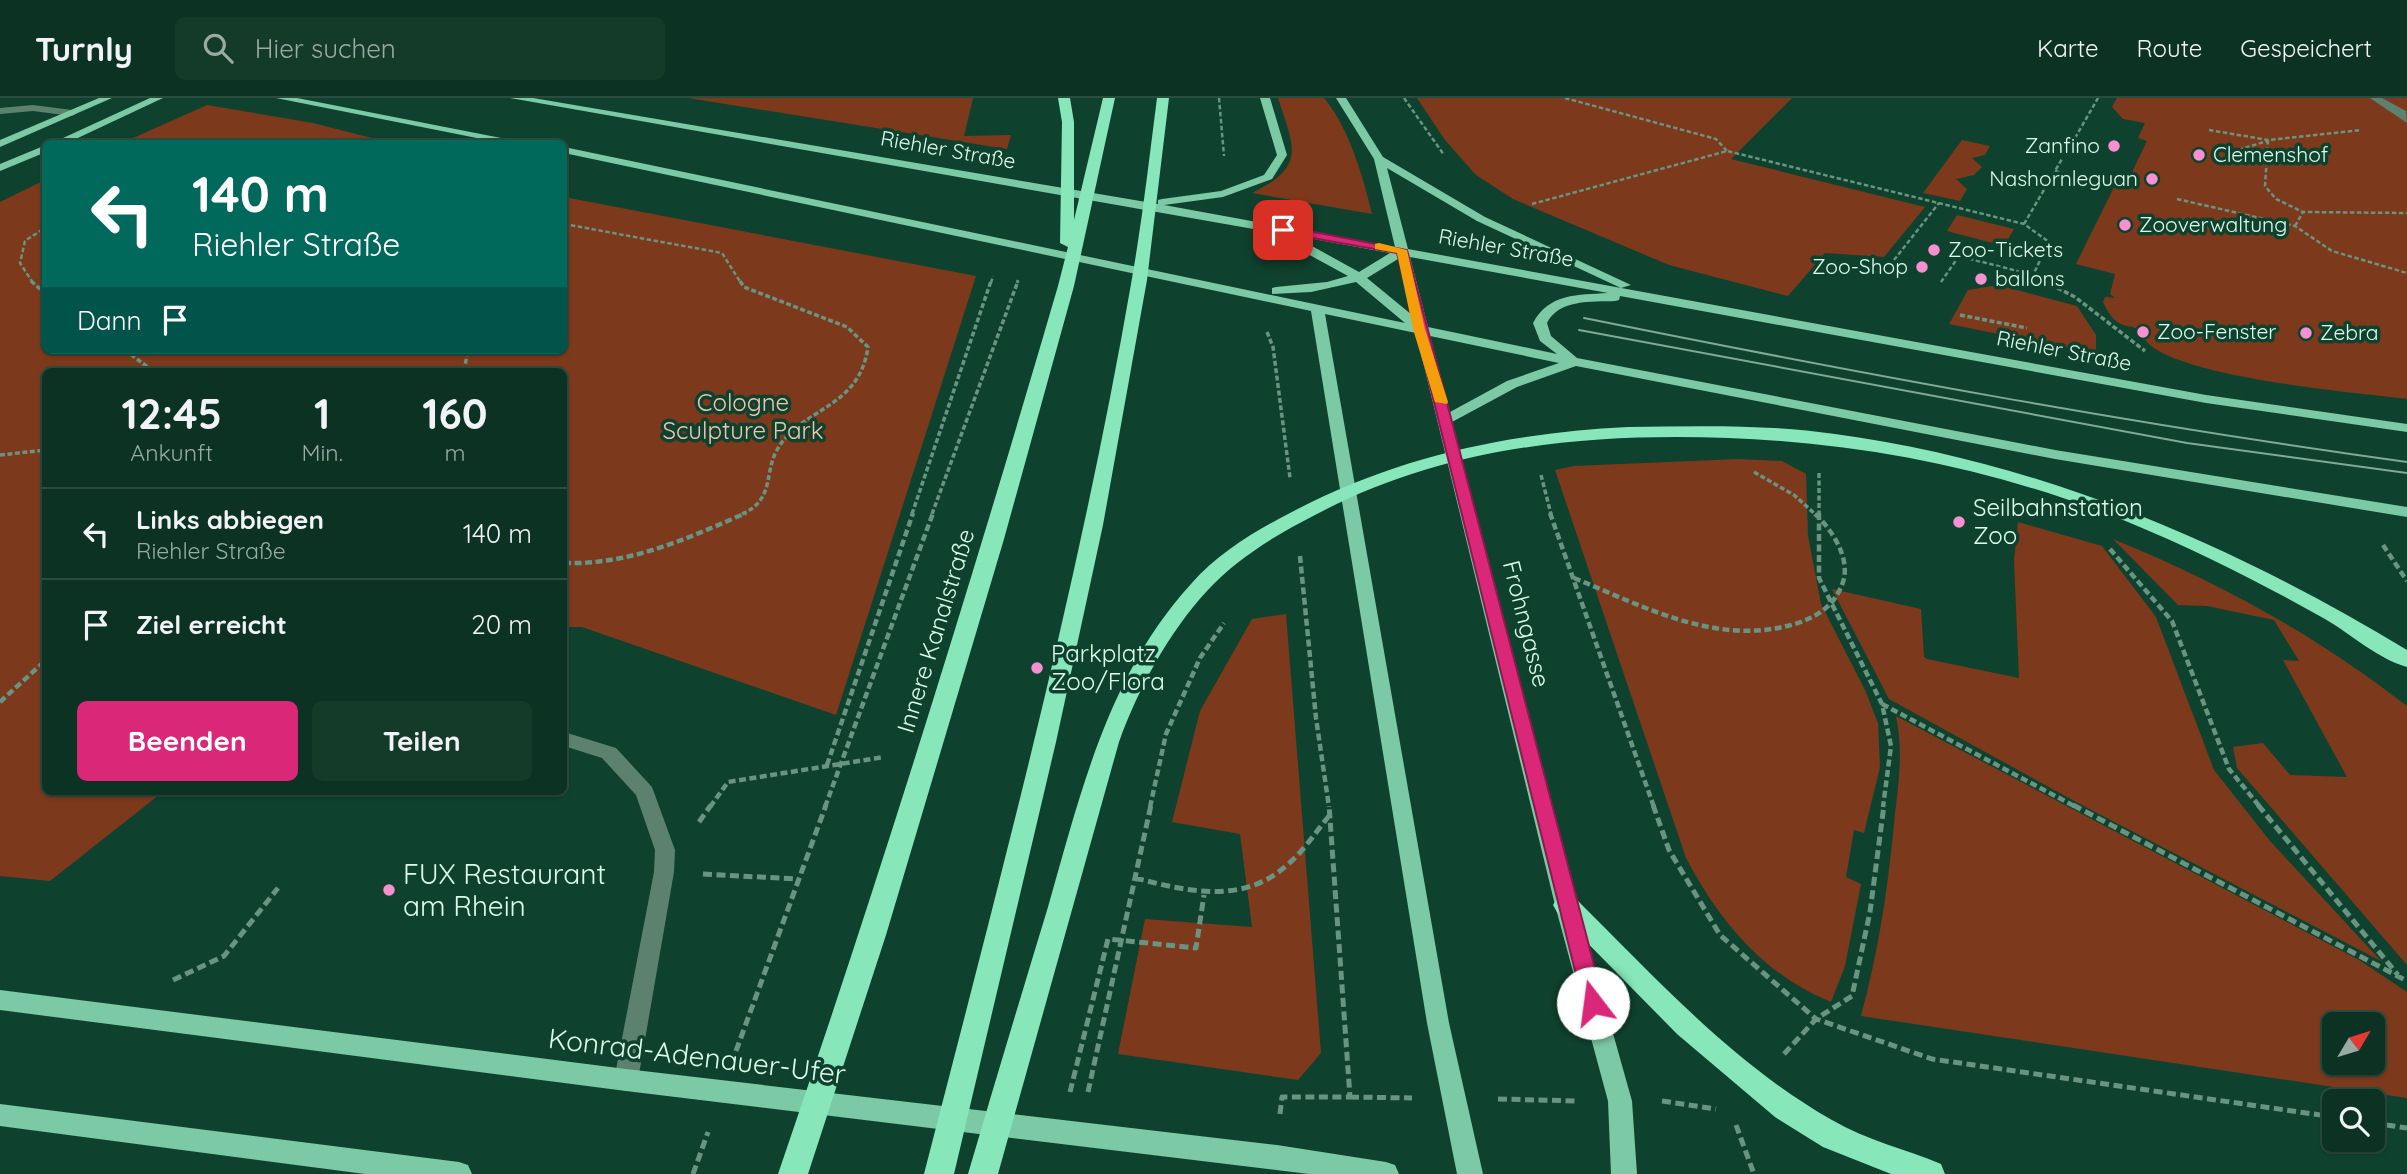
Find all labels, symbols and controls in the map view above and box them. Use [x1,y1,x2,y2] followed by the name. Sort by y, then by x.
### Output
[175,17,665,80] search box
[35,28,133,69] text: Turnly
[199,29,237,67] icon: search
[255,32,396,65] text: Hier suchen
[2037,33,2099,63] text: Karte
[2137,33,2202,63] text: Route
[2240,33,2372,63] text: Gespeichert
[879,124,1018,174] street label: Riehler Straße
[2025,132,2100,158] place label: Zanfino
[2106,138,2122,154] marker: Zanfino
[2213,141,2329,167] place label: Clemenshof
[2191,147,2207,163] marker: Clemenshof
[192,163,329,224] text: 140 m
[1989,165,2138,191] place label: Nashornleguan
[77,168,168,259] icon: left
[2144,171,2160,187] marker: Nashornleguan
[1253,200,1313,260] pin
[1264,211,1302,249] icon: arrive
[2139,211,2287,237] place label: Zooverwaltung
[2117,217,2133,233] marker: Zooverwaltung
[1437,222,1576,272] street label: Riehler Straße
[192,224,400,264] text: Riehler Straße
[1948,236,2063,262] place label: Zoo-Tickets
[1926,242,1942,258] marker: Zoo-Tickets
[1812,253,1908,279] place label: Zoo-Shop
[1914,259,1930,275] marker: Zoo-Shop
[1995,265,2065,291] place label: ballons
[1973,271,1989,287] marker: ballons
[156,301,194,339] icon: arrive
[77,304,142,337] text: Dann
[2157,318,2276,344] place label: Zoo-Fenster
[2320,319,2379,345] place label: Zebra
[1995,324,2134,376] street label: Riehler Straße
[2135,324,2151,340] marker: Zoo-Fenster
[2298,325,2314,341] marker: Zebra
[121,387,222,440] text: 12:45
[314,387,330,440] text: 1
[422,387,488,440] text: 160
[662,387,824,445] park label: Cologne Sculpture Park
[130,438,213,467] text: Ankunft
[301,438,343,467] text: Min.
[444,438,465,467] text: m
[1973,492,2143,550] place label: Seilbahnstation Zoo
[136,503,324,536] text: Links abbiegen
[1951,514,1967,530] marker: Seilbahnstation Zoo
[77,515,115,553] icon: left
[463,517,532,550] text: 140 m
[890,525,980,736] street label: Innere Kanalstraße
[136,536,286,565] text: Riehler Straße
[1497,557,1557,690] street label: Frohngasse
[77,606,115,644] icon: arrive
[136,608,287,641] text: Ziel erreicht
[471,608,532,641] text: 20 m
[1051,638,1165,696] place label: Parkplatz Zoo/Flora
[1029,660,1045,676] marker: Parkplatz Zoo/Flora
[77,701,298,781] button: Beenden
[312,701,532,781] button: Teilen
[403,856,606,923] place label: FUX Restaurant am Rhein
[381,882,397,898] marker: FUX Restaurant am Rhein
[1556,966,1630,1040] position arrow
[2322,1012,2385,1074] north arrow
[2322,1012,2385,1152] map controls
[546,1020,848,1091] street label: Konrad-Adenauer-Ufer
[2322,1089,2385,1152] button: search

